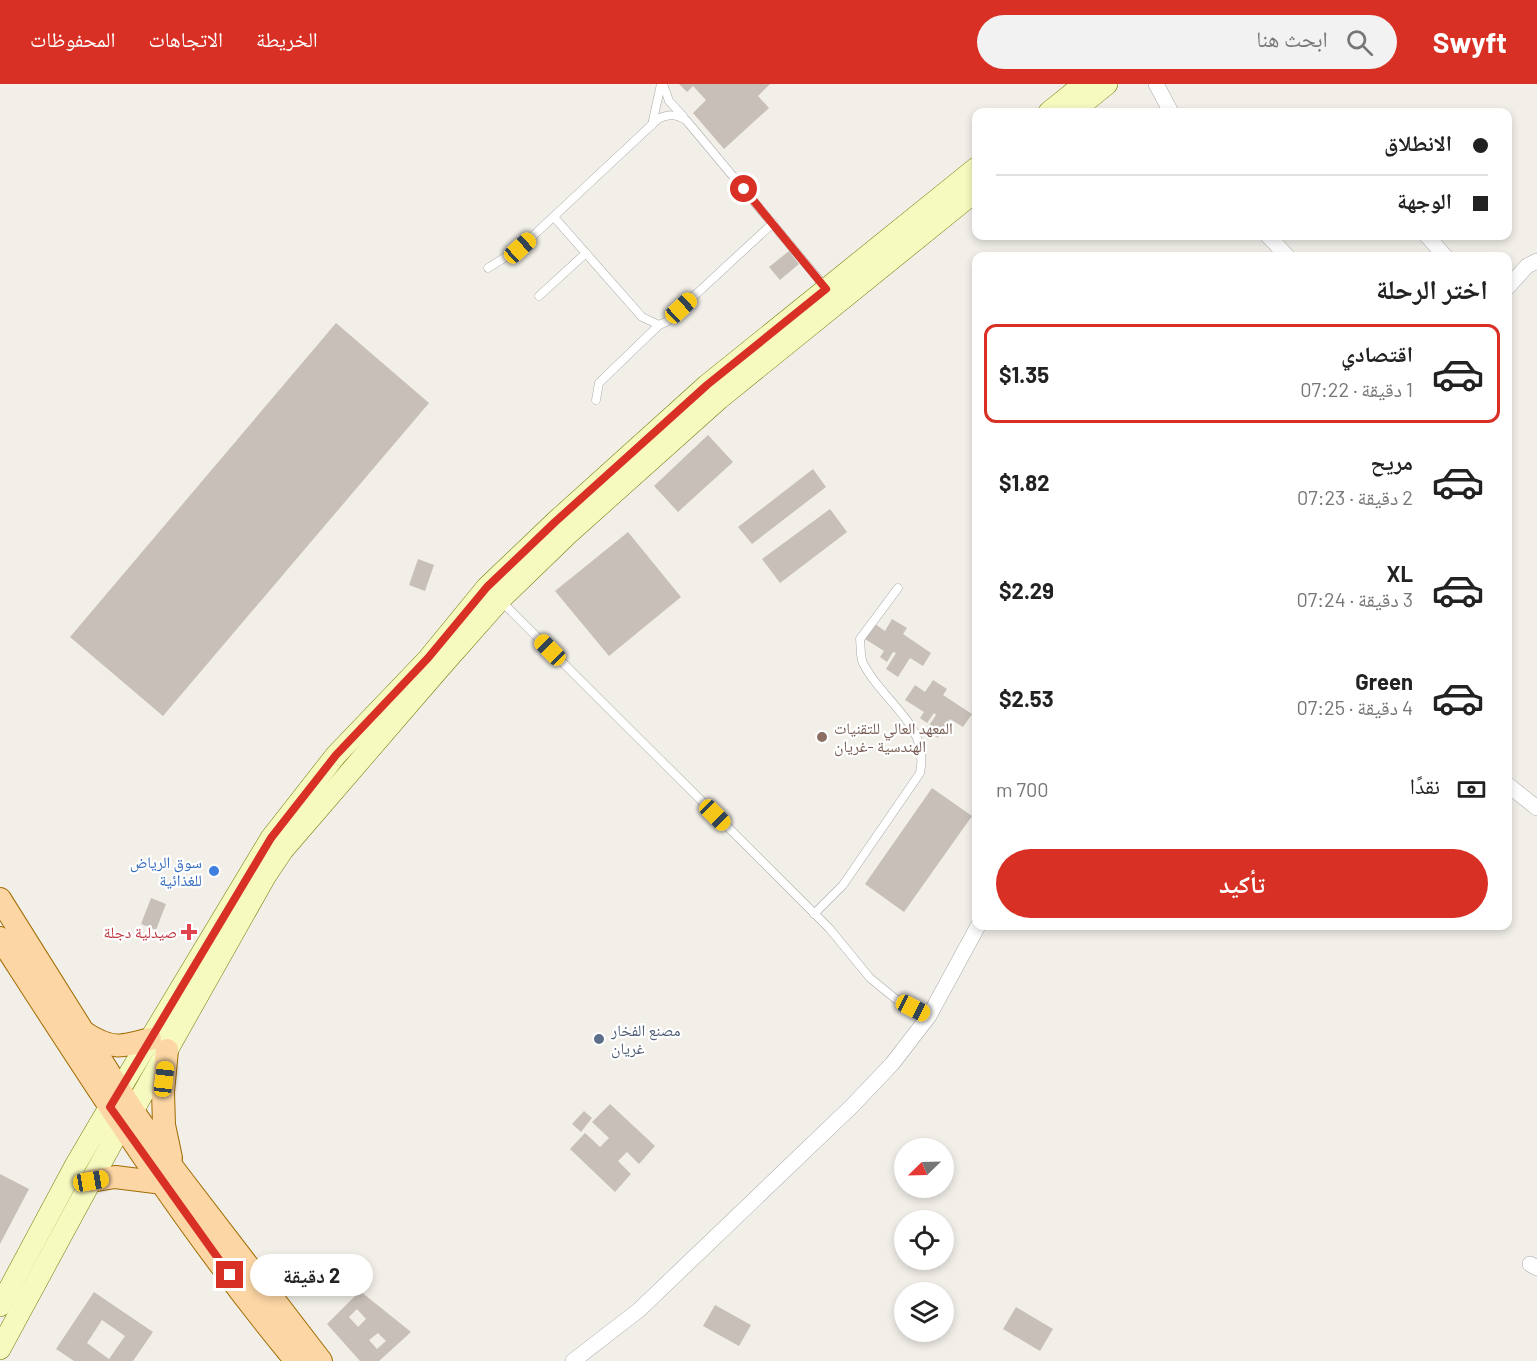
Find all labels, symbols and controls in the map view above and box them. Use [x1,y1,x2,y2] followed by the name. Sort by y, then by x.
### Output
[977,15,1397,69] search box
[1256,25,1328,51] text: ابحث هنا
[1433,25,1507,59] text: Swyft
[30,26,115,51] text: المحفوظات
[148,26,223,51] text: الاتجاهات
[256,26,318,51] text: الخريطة
[1343,26,1376,59] icon: search
[1384,129,1452,155] text: الانطلاق
[730,175,757,202] route start
[1397,187,1452,213] text: الوجهة
[501,229,539,267] car
[1376,272,1488,304] text: اختر الرحلة
[662,289,700,327] car
[1341,340,1413,366] text: اقتصادي
[1431,347,1485,401] icon: car
[999,361,1049,387] text: $1.35
[1300,377,1413,401] text: 1 دقيقة · 07:22
[1370,448,1413,474] text: مريح
[1431,455,1485,509] icon: car
[999,469,1050,495] text: $1.82
[1297,485,1413,509] text: 2 دقيقة · 07:23
[1387,560,1413,586] text: XL
[1431,563,1485,617] icon: car
[999,577,1054,603] text: $2.29
[1297,587,1413,611] text: 3 دقيقة · 07:24
[531,631,569,669] car
[1355,668,1413,694] text: Green
[1431,671,1485,725] icon: car
[999,685,1054,711] text: $2.53
[1297,695,1413,719] text: 4 دقيقة · 07:25
[834,718,953,757] place label: المعهد العالي للتقنيات الهندسية -غريان
[815,730,829,744] marker: المعهد العالي للتقنيات الهندسية -غريان
[1410,772,1440,798] text: نقدًا
[1455,773,1488,806] icon: cash
[996,777,1049,801] text: 700 m
[696,796,734,834] car
[996,849,1488,918] button: تأكيد
[130,852,202,889] place label: سوق الرياض للغذائية
[207,864,221,878] marker: سوق الرياض للغذائية
[104,922,177,941] place label: صيدلية دجلة
[182,925,196,939] marker: صيدلية دجلة
[893,992,933,1024] car
[610,1020,681,1059] place label: مصنع الفخار غريان
[592,1032,606,1046] marker: مصنع الفخار غريان
[153,1060,175,1098] car
[894,1138,954,1198] north arrow
[894,1138,954,1342] map controls
[72,1169,110,1193] car
[894,1210,954,1270] button: locate
[251,1254,374,1296] callout: 2 دقيقة
[216,1261,243,1288] route end
[283,1263,340,1287] text: 2 دقيقة
[894,1282,954,1342] button: layers

